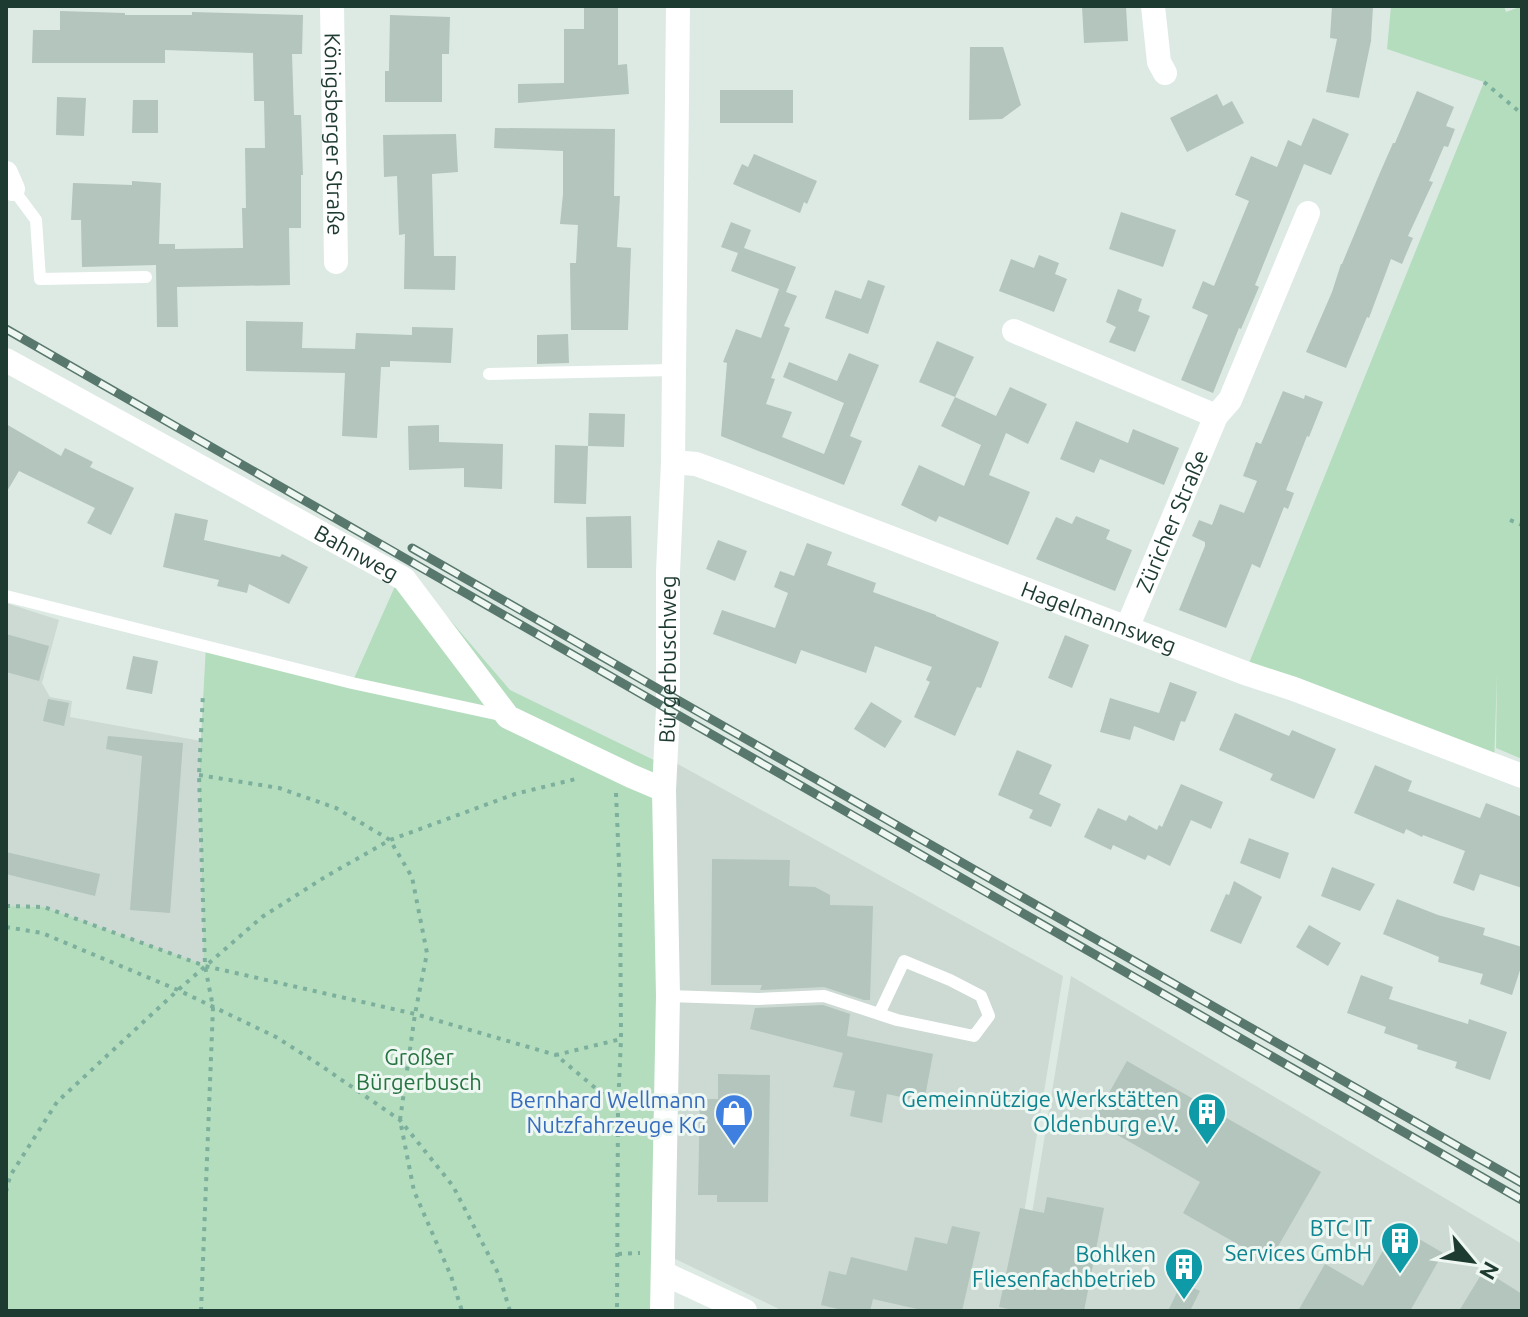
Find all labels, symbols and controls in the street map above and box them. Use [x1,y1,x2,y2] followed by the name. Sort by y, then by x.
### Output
[320,32,349,236] street label: Königsberger Straße
[1130,446,1212,596] street label: Züricher Straße
[310,519,403,586] street label: Bahnweg
[653,575,680,744] street label: Bürgerbuschweg
[1018,576,1180,658] street label: Hagelmannsweg
[356,1044,482,1094] park label: Großer Bürgerbusch
[901,1086,1179,1136] place label: Gemeinnützige Werkstätten Oldenburg e.V.
[510,1087,706,1137] place label: Bernhard Wellmann Nutzfahrzeuge KG
[1186,1091,1228,1146] building icon: Gemeinnützige Werkstätten Oldenburg e.V.
[713,1092,755,1147] shop icon: Bernhard Wellmann Nutzfahrzeuge KG
[1225,1215,1372,1265] place label: BTC IT Services GmbH
[1379,1220,1421,1275] building icon: BTC IT Services GmbH
[1432,1221,1512,1301] north arrow
[972,1241,1156,1291] place label: Bohlken Fliesenfachbetrieb
[1163,1246,1205,1301] building icon: Bohlken Fliesenfachbetrieb
[1475,1258,1505,1284] text: N

